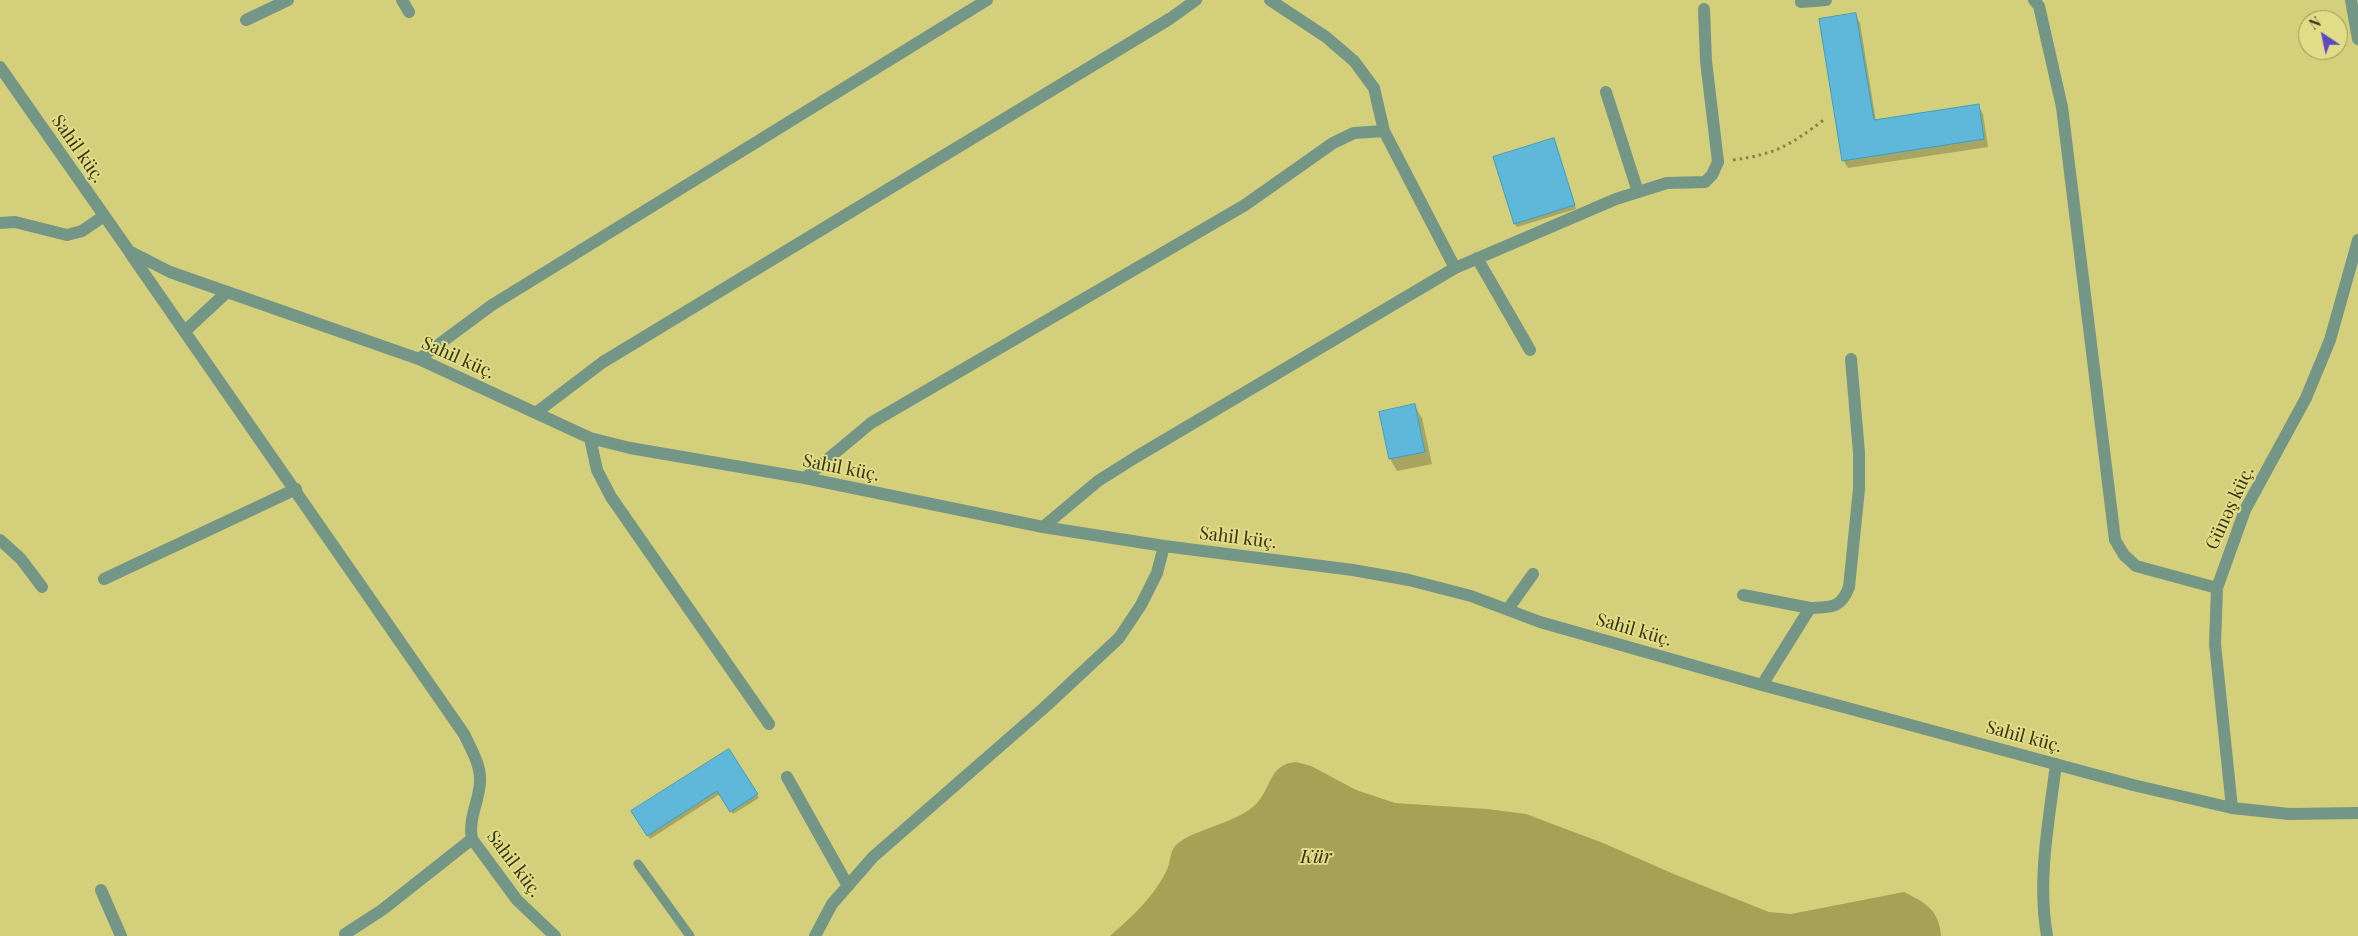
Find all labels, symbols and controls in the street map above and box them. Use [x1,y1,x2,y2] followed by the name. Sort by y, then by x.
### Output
[2298,10,2348,60] north arrow
[2305,12,2324,34] text: N
[47,111,109,187] street label: Sahil küç.
[418,332,498,384] street label: Sahil küç.
[801,450,881,486] street label: Sahil küç.
[2201,463,2259,553] street label: Günəş küç.
[1198,523,1278,553] street label: Sahil küç.
[1594,609,1674,651] street label: Sahil küç.
[1984,716,2064,758] street label: Sahil küç.
[482,826,546,902] street label: Sahil küç.
[1300,846,1332,868] water label: Kür

